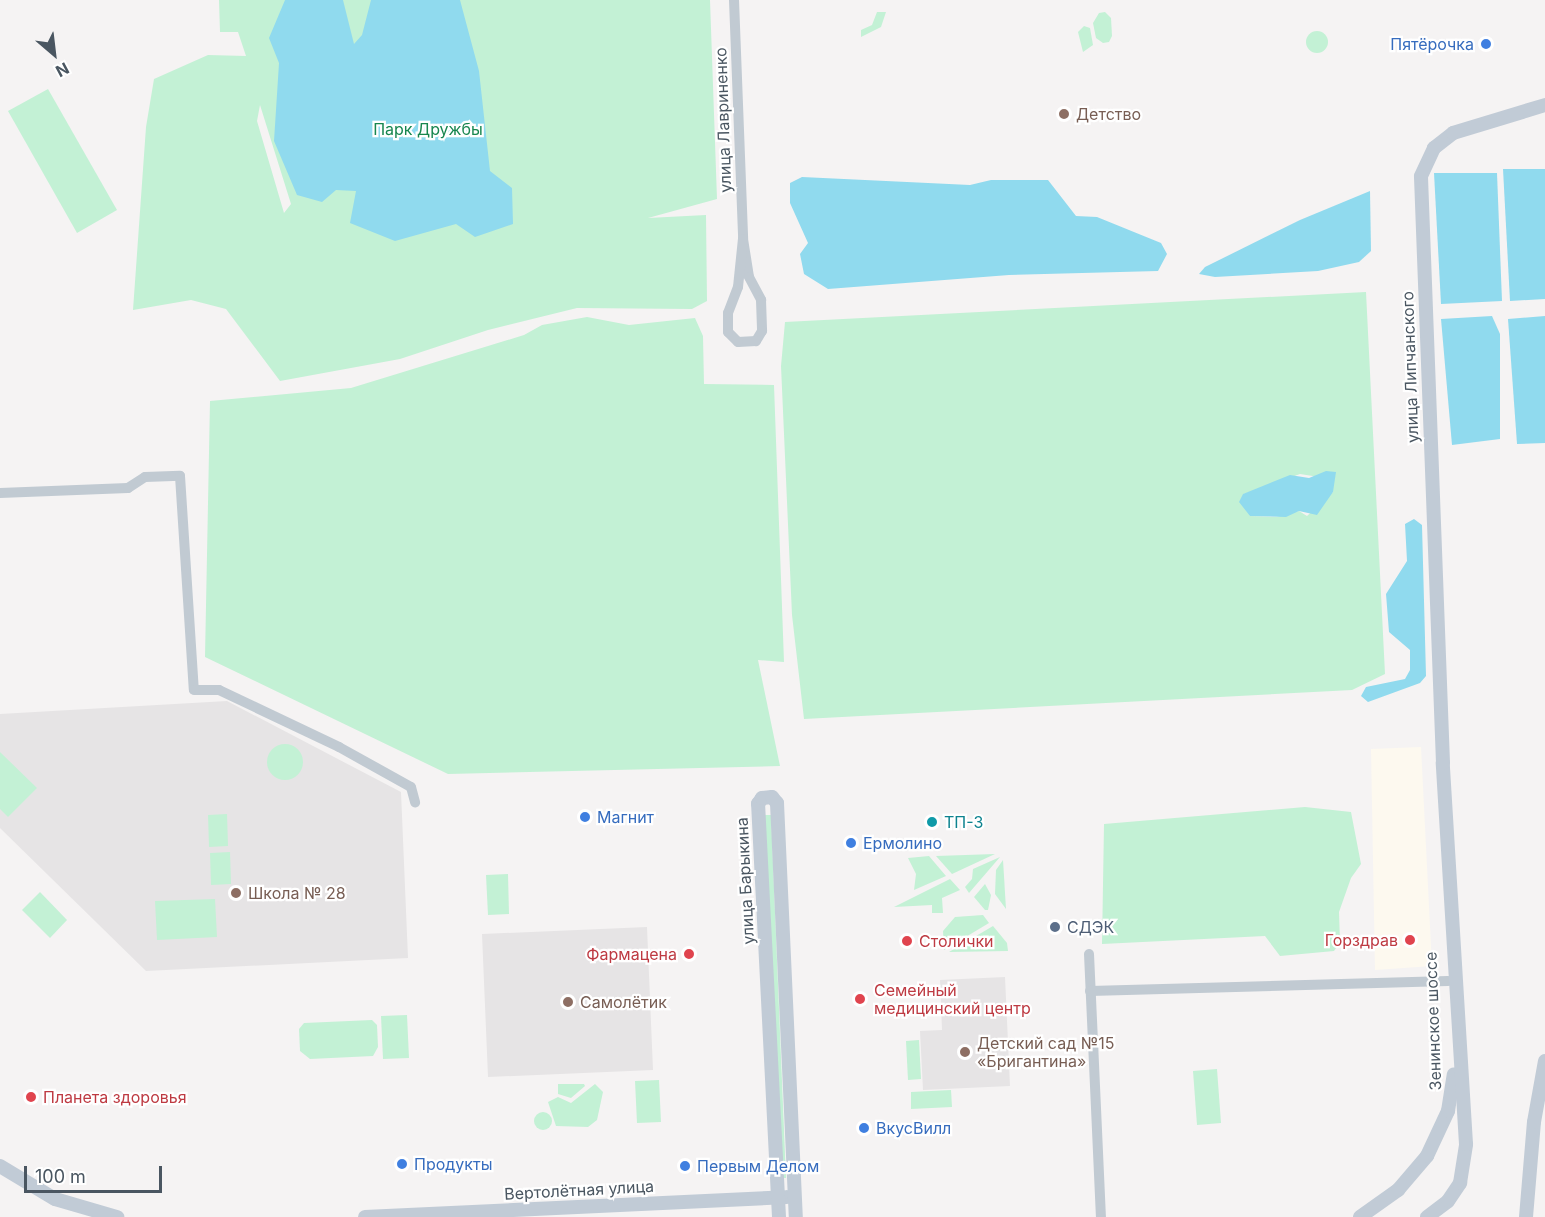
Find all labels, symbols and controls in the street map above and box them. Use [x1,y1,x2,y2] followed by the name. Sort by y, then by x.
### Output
[24,24,84,84] north arrow
[1390,34,1474,54] place label: Пятёрочка
[1479,37,1493,51] marker: Пятёрочка
[711,47,735,193] street label: улица Лавриненко
[52,58,73,82] text: N
[1076,104,1141,124] place label: Детство
[1057,107,1071,121] marker: Детство
[373,119,483,139] park label: Парк Дружбы
[1398,291,1422,443] street label: улица Липчанского
[597,807,654,827] place label: Магнит
[578,810,592,824] marker: Магнит
[944,812,983,832] place label: ТП-3
[925,815,939,829] marker: ТП-3
[732,817,758,945] street label: улица Барыкина
[863,833,942,853] place label: Ермолино
[844,836,858,850] marker: Ермолино
[248,883,346,903] place label: Школа № 28
[229,886,243,900] marker: Школа № 28
[1067,917,1114,937] place label: СДЭК
[1048,920,1062,934] marker: СДЭК
[1325,930,1398,950] place label: Горздрав
[919,931,994,951] place label: Столички
[1403,933,1417,947] marker: Горздрав
[900,934,914,948] marker: Столички
[586,944,677,964] place label: Фармацена
[682,947,696,961] marker: Фармацена
[1421,951,1445,1091] street label: Зенинское шоссе
[874,980,1031,1018] place label: Семейный медицинский центр
[851,990,869,1008] marker: Семейный медицинский центр
[580,992,667,1012] place label: Самолётик
[561,995,575,1009] marker: Самолётик
[977,1033,1114,1071] place label: Детский сад №15 «Бригантина»
[958,1045,972,1059] marker: Детский сад №15 «Бригантина»
[43,1087,187,1107] place label: Планета здоровья
[24,1090,38,1104] marker: Планета здоровья
[876,1118,951,1138] place label: ВкусВилл
[857,1121,871,1135] marker: ВкусВилл
[27,1154,165,1192] scale bar
[414,1154,492,1174] place label: Продукты
[697,1156,819,1176] place label: Первым Делом
[395,1157,409,1171] marker: Продукты
[678,1159,692,1173] marker: Первым Делом
[35,1166,86,1187] text: 100 m
[504,1176,654,1204] street label: Вертолётная улица

